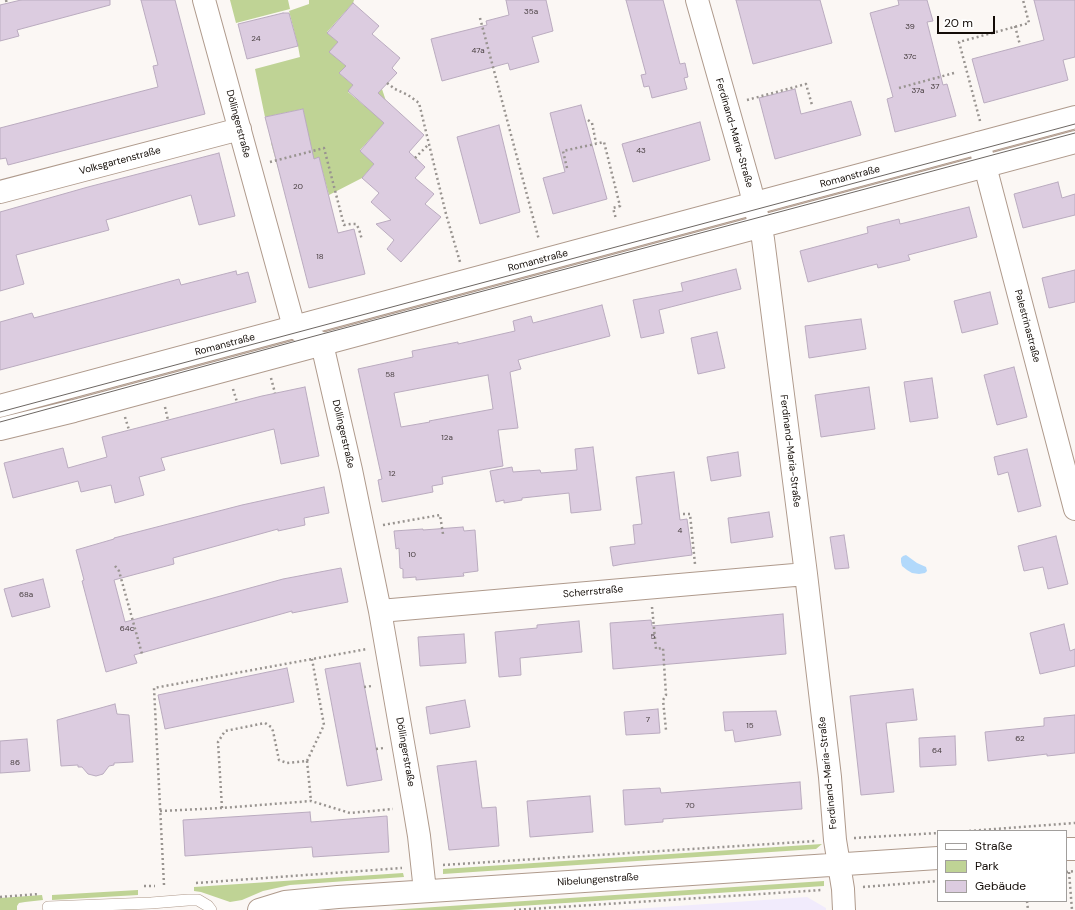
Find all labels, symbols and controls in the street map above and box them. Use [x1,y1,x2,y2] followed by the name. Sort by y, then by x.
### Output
[524,7,538,17] house number: 35a
[939,8,997,34] scale bar
[944,15,973,31] text: 20 m
[905,22,915,32] house number: 39
[251,34,261,44] house number: 24
[471,46,485,56] house number: 47a
[904,52,916,62] house number: 37c
[713,77,755,189] street label: Ferdinand-Maria-Straße
[931,82,939,92] house number: 37
[912,86,924,96] house number: 37a
[223,89,253,159] street label: Döllingerstraße
[78,144,162,178] street label: Volksgartenstraße
[636,146,646,156] house number: 43
[819,163,881,191] street label: Romanstraße
[293,182,303,192] house number: 20
[507,247,569,275] street label: Romanstraße
[316,252,324,262] house number: 18
[1012,288,1042,364] street label: Palestrinastraße
[194,331,256,359] street label: Romanstraße
[385,370,395,380] house number: 58
[777,394,803,508] street label: Ferdinand-Maria-Straße
[329,398,357,470] street label: Döllingerstraße
[441,433,453,443] house number: 12a
[388,469,396,479] house number: 12
[678,526,682,536] house number: 4
[408,550,416,560] house number: 10
[562,583,624,601] street label: Scherrstraße
[19,590,33,600] house number: 68a
[120,624,134,634] house number: 64c
[651,632,655,642] house number: 5
[646,715,650,725] house number: 7
[393,716,417,788] street label: Döllingerstraße
[816,716,840,830] street label: Ferdinand-Maria-Straße
[746,721,754,731] house number: 15
[1015,734,1025,744] house number: 62
[932,746,942,756] house number: 64
[10,758,20,768] house number: 86
[685,801,695,811] house number: 70
[937,830,1067,902] legend
[975,838,1012,854] text: Straße
[975,858,999,874] text: Park
[557,871,639,889] street label: Nibelungenstraße
[975,878,1026,894] text: Gebäude

